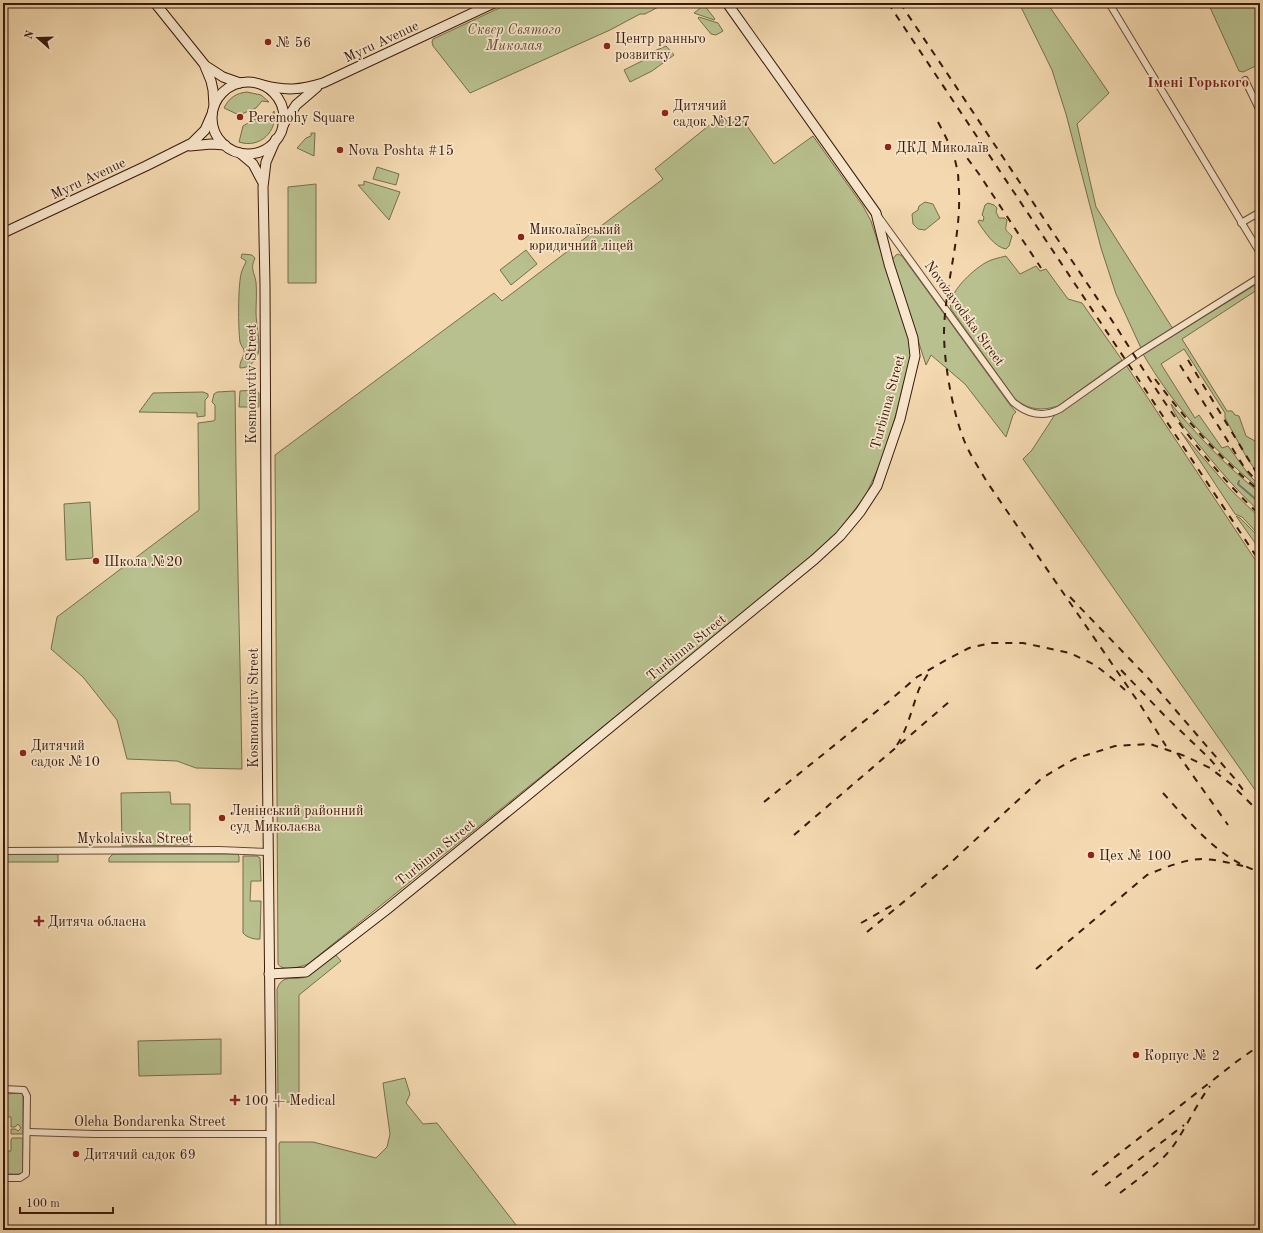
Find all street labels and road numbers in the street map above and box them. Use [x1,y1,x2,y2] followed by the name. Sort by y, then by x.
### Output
[342,18,421,65] street label: Myru Avenue
[49,155,128,202] street label: Myru Avenue
[922,259,1007,369] street label: Novozavodska Street
[245,324,259,444] street label: Kosmonavtiv Street
[869,353,907,451] street label: Turbinna Street
[644,612,729,684] street label: Turbinna Street
[247,648,261,768] street label: Kosmonavtiv Street
[393,817,478,889] street label: Turbinna Street
[77,832,193,846] street label: Mykolaivska Street
[74,1115,226,1129] street label: Oleha Bondarenka Street

